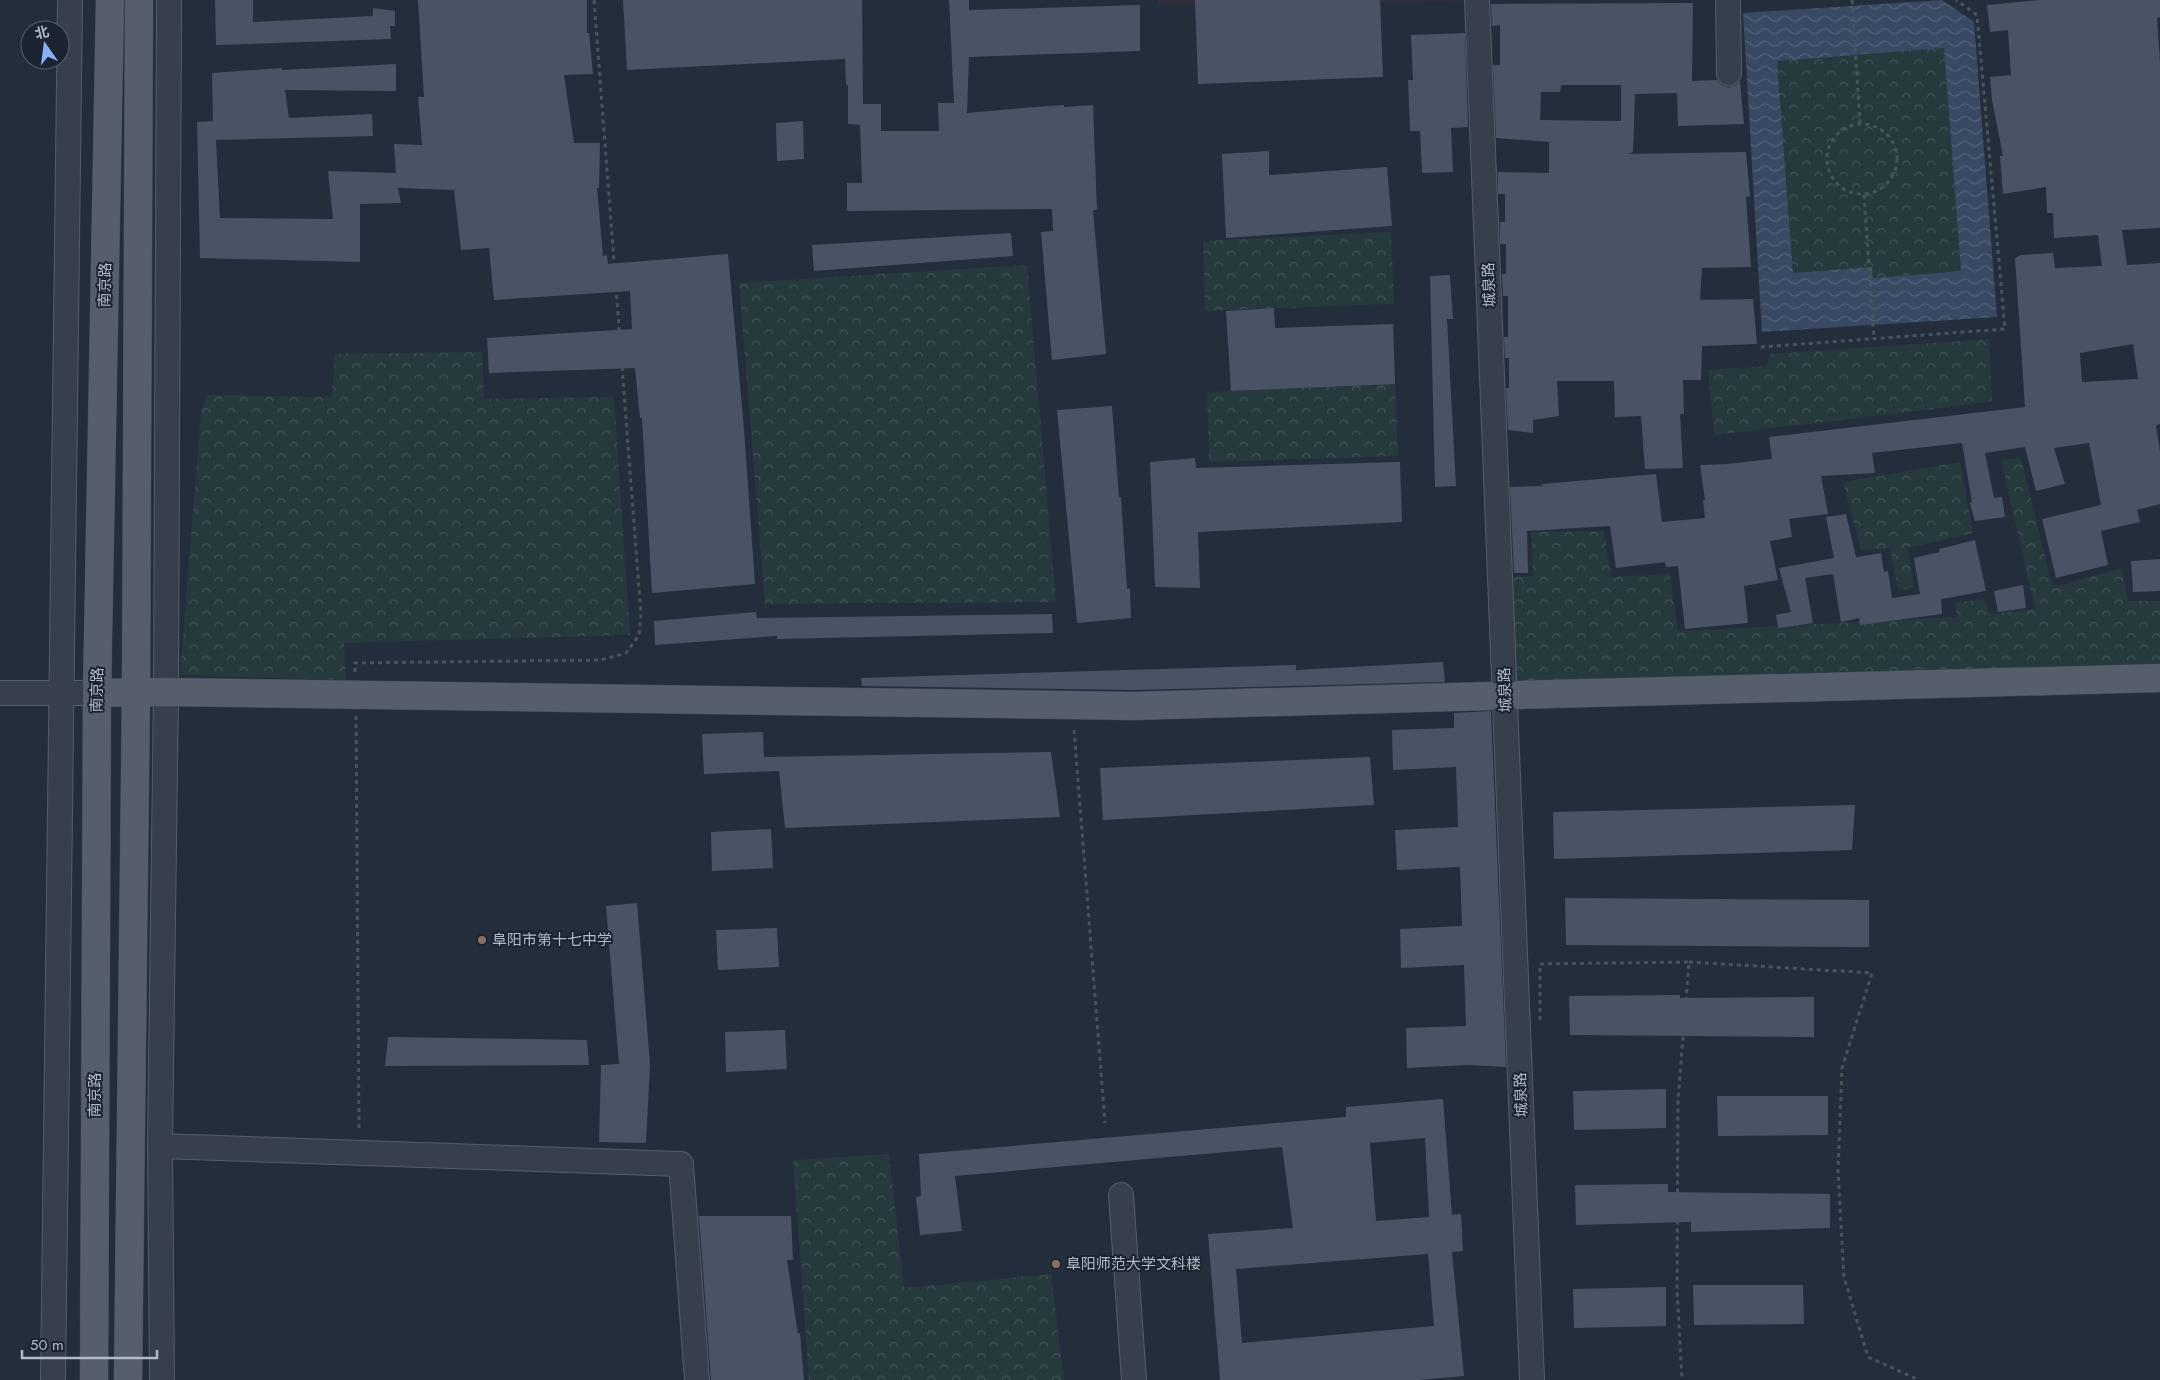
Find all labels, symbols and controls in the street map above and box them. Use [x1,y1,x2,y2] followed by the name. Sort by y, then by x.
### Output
[20,20,70,70] north arrow
[33,21,51,44] text: 北
[94,262,116,308] street label: 南京路
[1477,262,1501,308] street label: 城泉路
[86,667,108,713] street label: 南京路
[1493,667,1517,713] street label: 城泉路
[492,929,612,951] place label: 阜阳市第十七中学
[476,934,488,946] marker: 阜阳市第十七中学
[84,1072,106,1118] street label: 南京路
[1509,1072,1533,1118] street label: 城泉路
[1066,1253,1201,1275] place label: 阜阳师范大学文科楼
[1050,1258,1062,1270] marker: 阜阳师范大学文科楼
[22,1328,158,1360] scale bar
[30,1334,64,1356] text: 50 m

